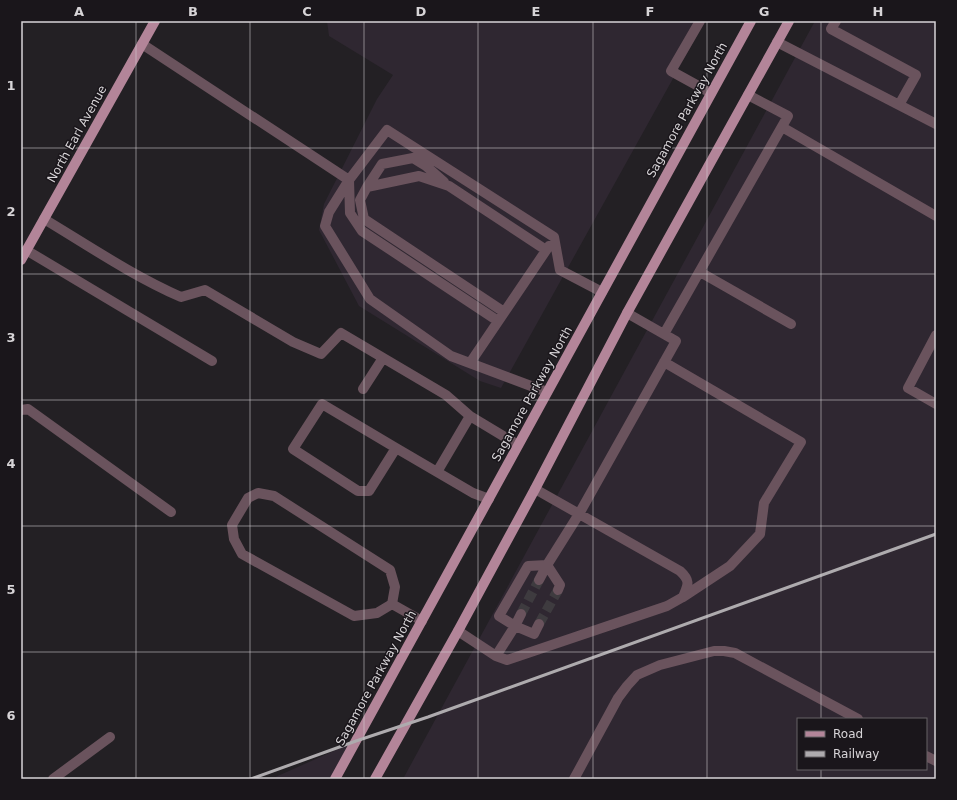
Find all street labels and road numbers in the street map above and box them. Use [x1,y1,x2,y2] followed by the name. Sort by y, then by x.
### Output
[644,40,730,180] street label: Sagamore Parkway North
[44,83,110,185] street label: North Earl Avenue
[489,324,575,464] street label: Sagamore Parkway North
[333,608,419,748] street label: Sagamore Parkway North

